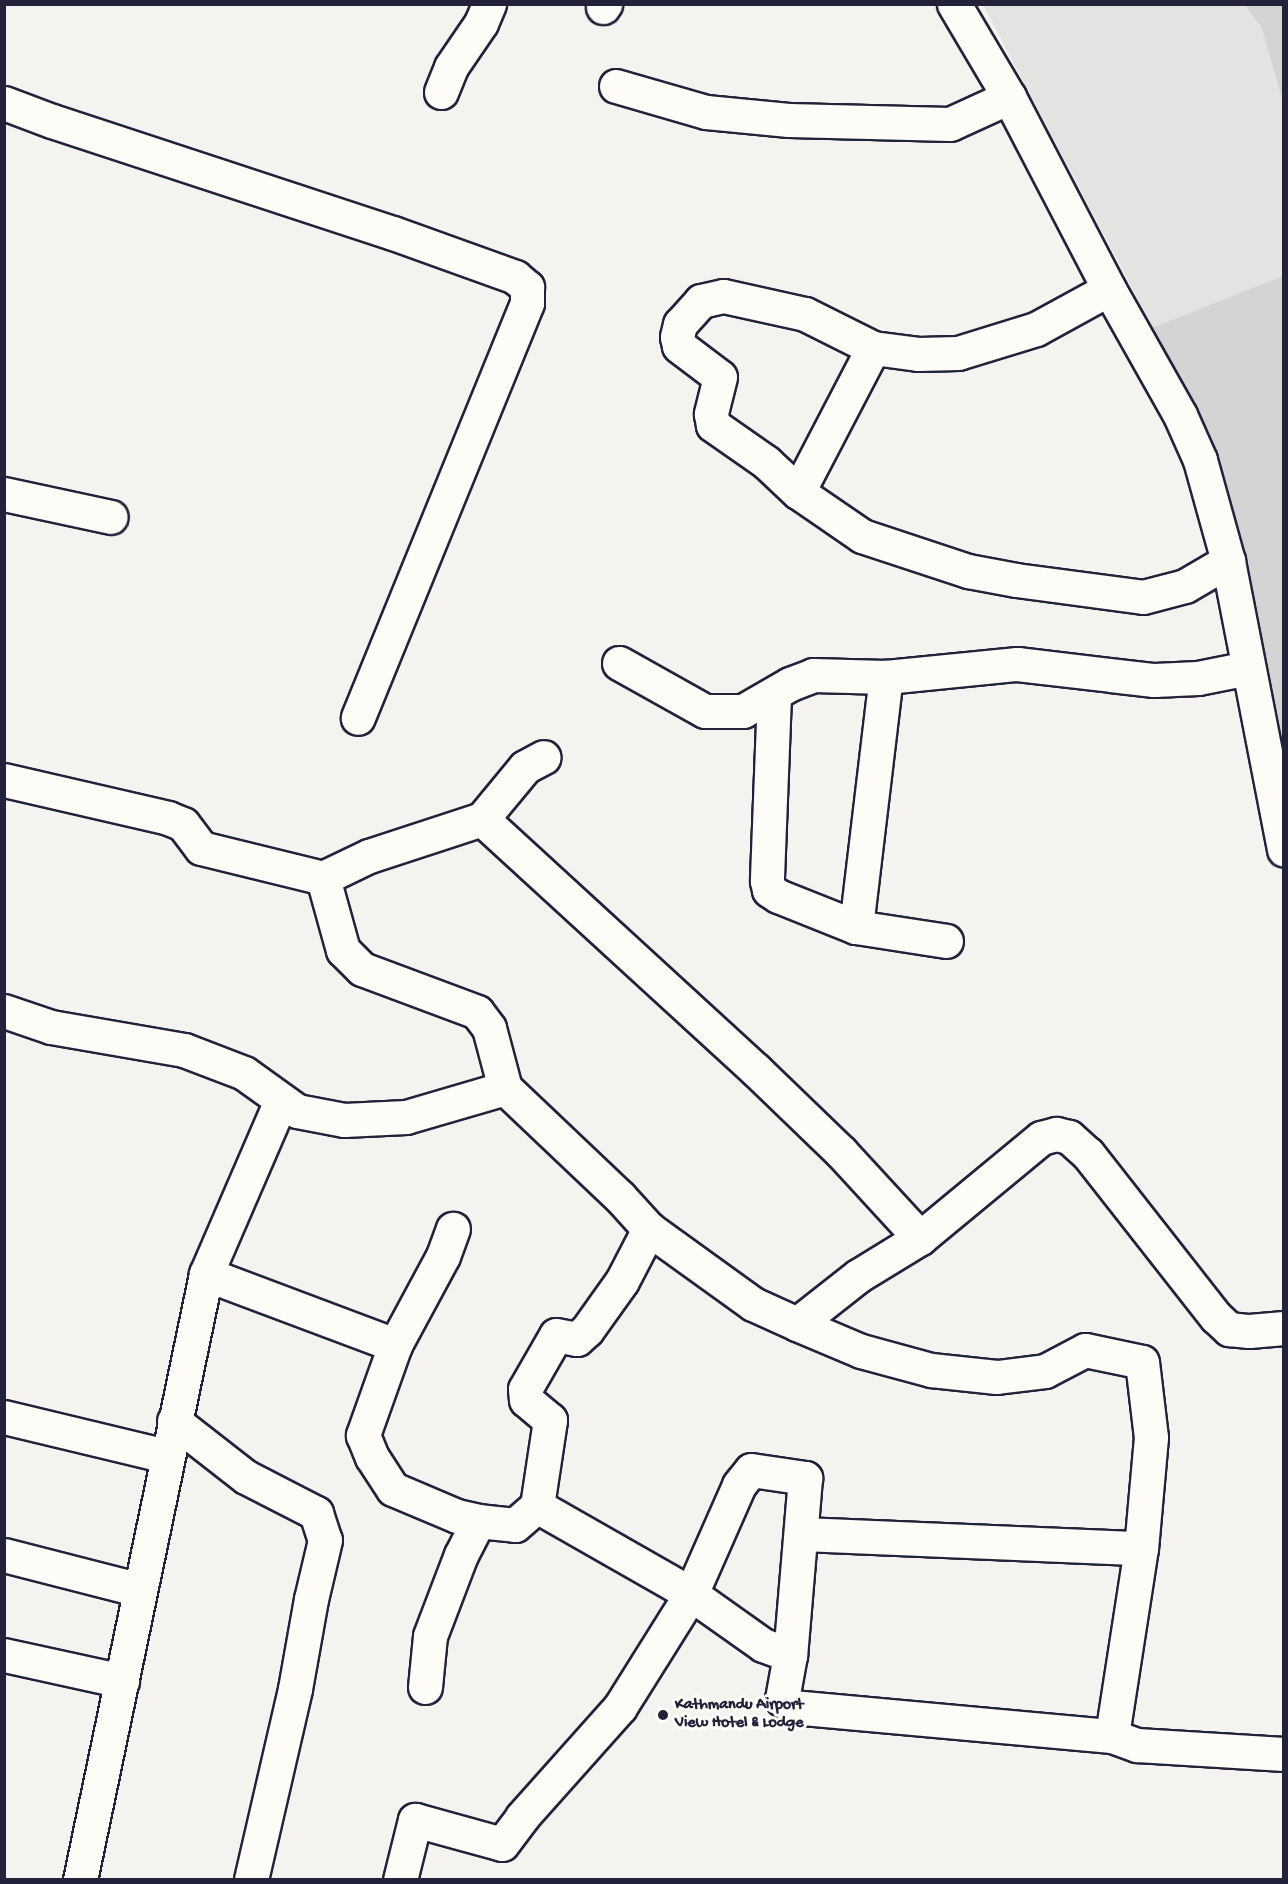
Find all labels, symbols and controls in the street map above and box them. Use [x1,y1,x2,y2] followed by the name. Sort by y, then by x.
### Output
[675,1696,803,1734] place label: Kathmandu Airport View Hotel & Lodge
[656,1708,670,1722] marker: Kathmandu Airport View Hotel & Lodge

